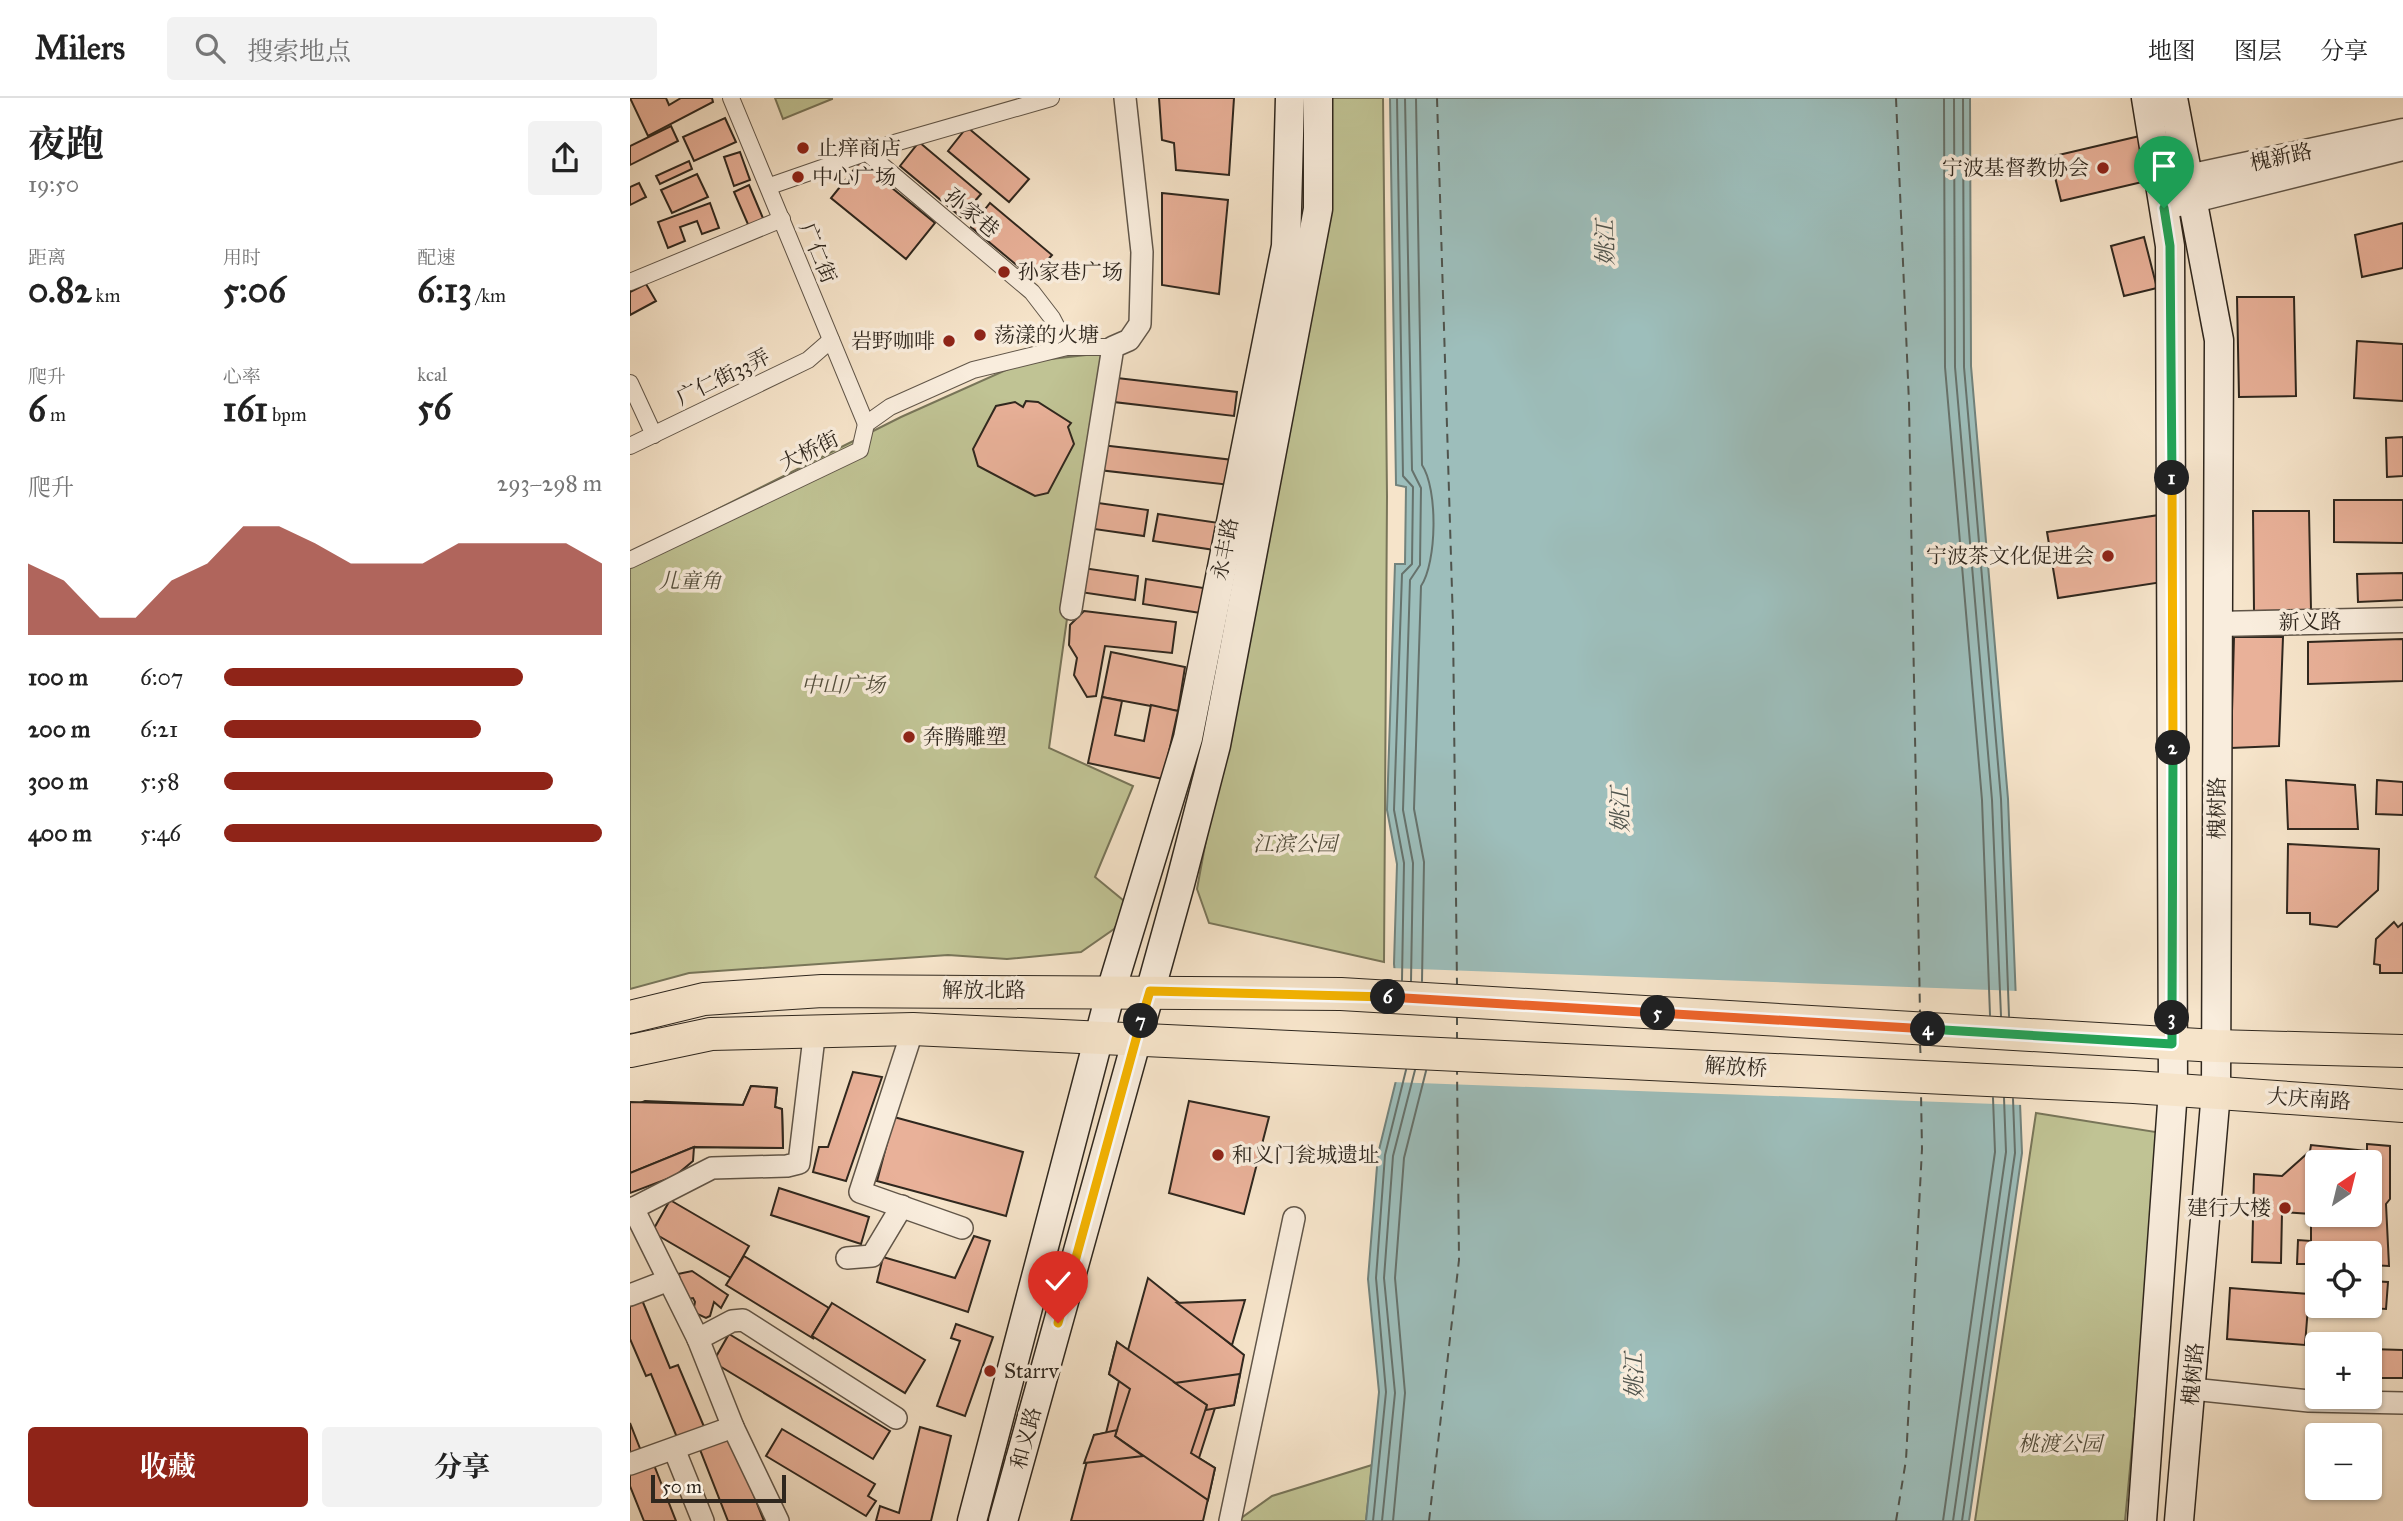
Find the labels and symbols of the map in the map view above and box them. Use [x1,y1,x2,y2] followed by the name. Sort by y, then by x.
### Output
[817,135,901,161] place label: 止痒商店
[2134,136,2194,208] pin
[2247,138,2315,176] street label: 槐新路
[795,140,811,156] marker: 止痒商店
[1942,155,2089,181] place label: 宁波基督教协会
[2095,160,2111,176] marker: 宁波基督教协会
[812,164,896,190] place label: 中心广场
[790,169,806,185] marker: 中心广场
[940,183,1004,243] street label: 孙家巷
[1591,217,1619,266] water label: 姚江
[794,219,842,287] street label: 广仁街
[1018,259,1123,285] place label: 孙家巷广场
[996,264,1012,280] marker: 孙家巷广场
[994,322,1099,348] place label: 荡漾的火塘
[972,327,988,343] marker: 荡漾的火塘
[851,328,935,354] place label: 岩野咖啡
[941,333,957,349] marker: 岩野咖啡
[672,343,774,411] street label: 广仁街33弄
[775,426,843,476] street label: 大桥街
[2154,460,2190,496] pin: 1
[1206,516,1244,582] street label: 永丰路
[1926,543,2094,569] place label: 宁波茶文化促进会
[2100,548,2116,564] marker: 宁波茶文化促进会
[659,568,722,594] park label: 儿童角
[2278,608,2342,636] street label: 新义路
[801,672,887,698] park label: 中山广场
[923,724,1007,750] place label: 奔腾雕塑
[901,729,917,745] marker: 奔腾雕塑
[2156,730,2190,766] pin: 2
[2204,777,2230,840] street label: 槐树路
[1606,784,1634,833] water label: 姚江
[1253,831,1340,857] park label: 江滨公园
[942,977,1026,1003] street label: 解放北路
[1370,979,1406,1014] pin: 6
[1640,996,1676,1030] pin: 5
[2154,1000,2190,1035] pin: 3
[1124,1004,1158,1038] pin: 7
[1910,1012,1946,1046] pin: 4
[1704,1052,1768,1082] street label: 解放桥
[2266,1083,2352,1115] street label: 大庆南路
[1232,1142,1379,1168] place label: 和义门瓮城遗址
[1210,1147,1226,1163] marker: 和义门瓮城遗址
[2305,1150,2382,1227] north arrow
[2187,1195,2271,1221] place label: 建行大楼
[2277,1200,2293,1216] marker: 建行大楼
[1028,1251,1088,1323] pin
[2177,1341,2209,1407] street label: 槐树路
[1620,1350,1648,1399] water label: 姚江
[1004,1358,1059,1384] place label: Starrv
[982,1363,998,1379] marker: Starrv
[1005,1404,1047,1472] street label: 和义路
[2018,1431,2105,1457] park label: 桃渡公园
[651,1472,786,1504] scale bar

